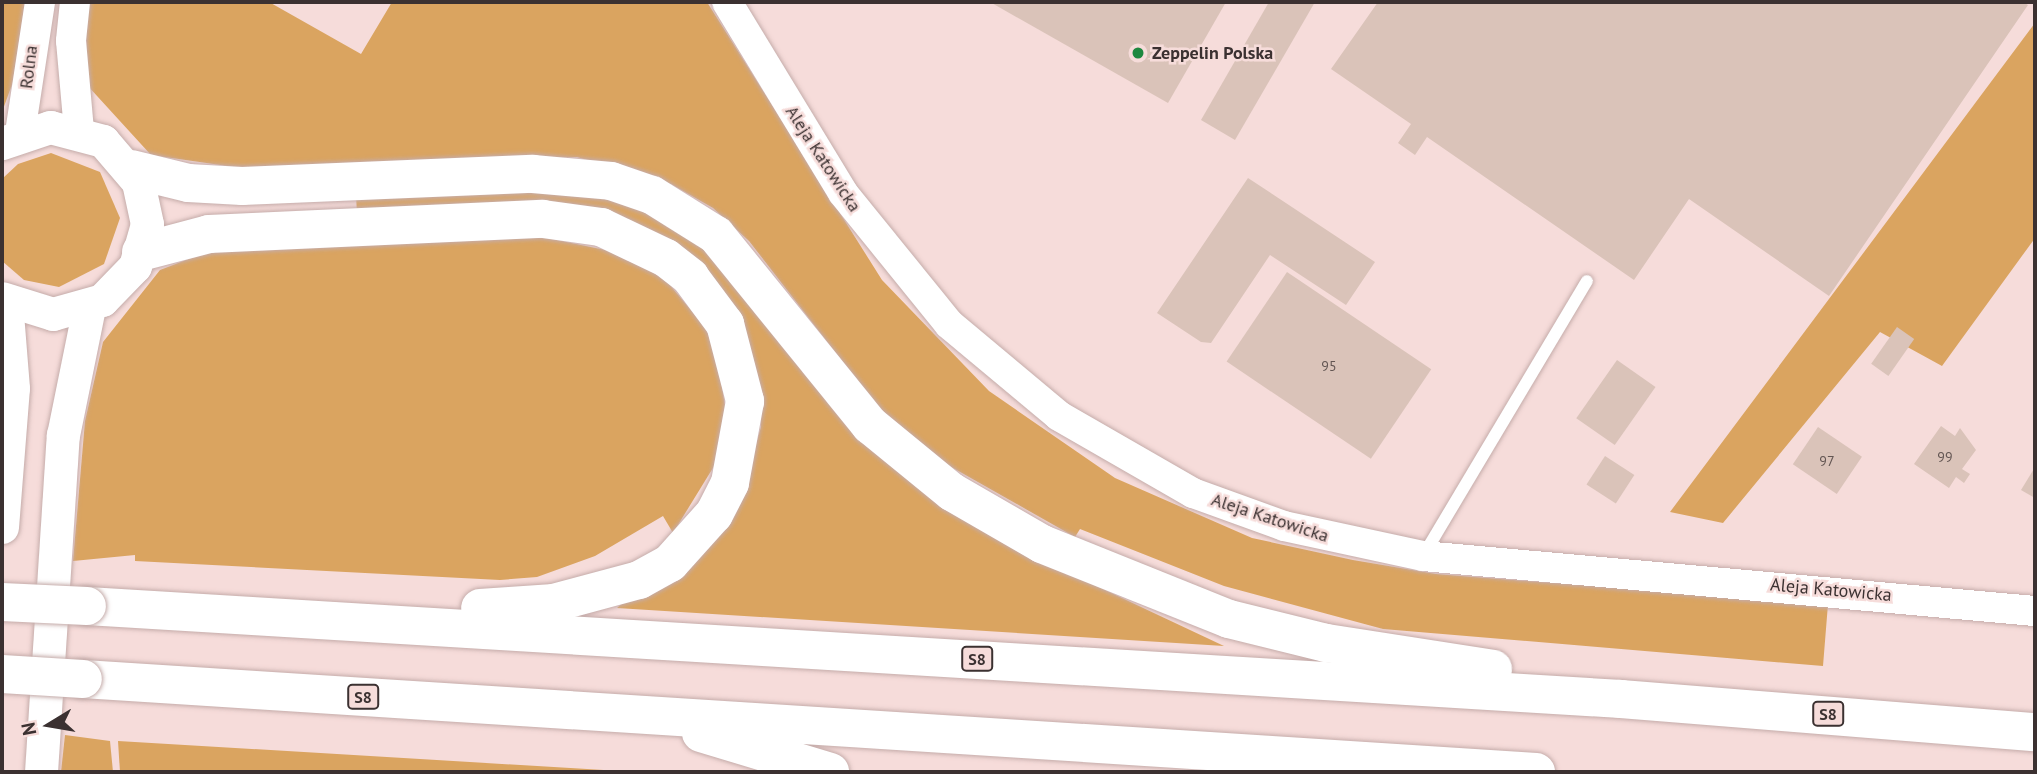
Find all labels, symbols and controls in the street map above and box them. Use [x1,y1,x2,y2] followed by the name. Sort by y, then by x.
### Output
[1152,42,1273,64] place label: Zeppelin Polska
[16,44,42,90] street label: Rolna
[1130,45,1146,61] marker: Zeppelin Polska
[781,102,865,216] street label: Aleja Katowicka
[1321,358,1337,374] house number: 95
[1937,449,1953,465] house number: 99
[1819,453,1835,469] house number: 97
[1209,489,1331,547] street label: Aleja Katowicka
[1769,574,1893,606] street label: Aleja Katowicka
[960,646,995,672] road number: S8
[346,684,380,710] road number: S8
[14,690,84,760] north arrow
[1811,702,1846,726] road number: S8
[15,721,41,737] text: N

